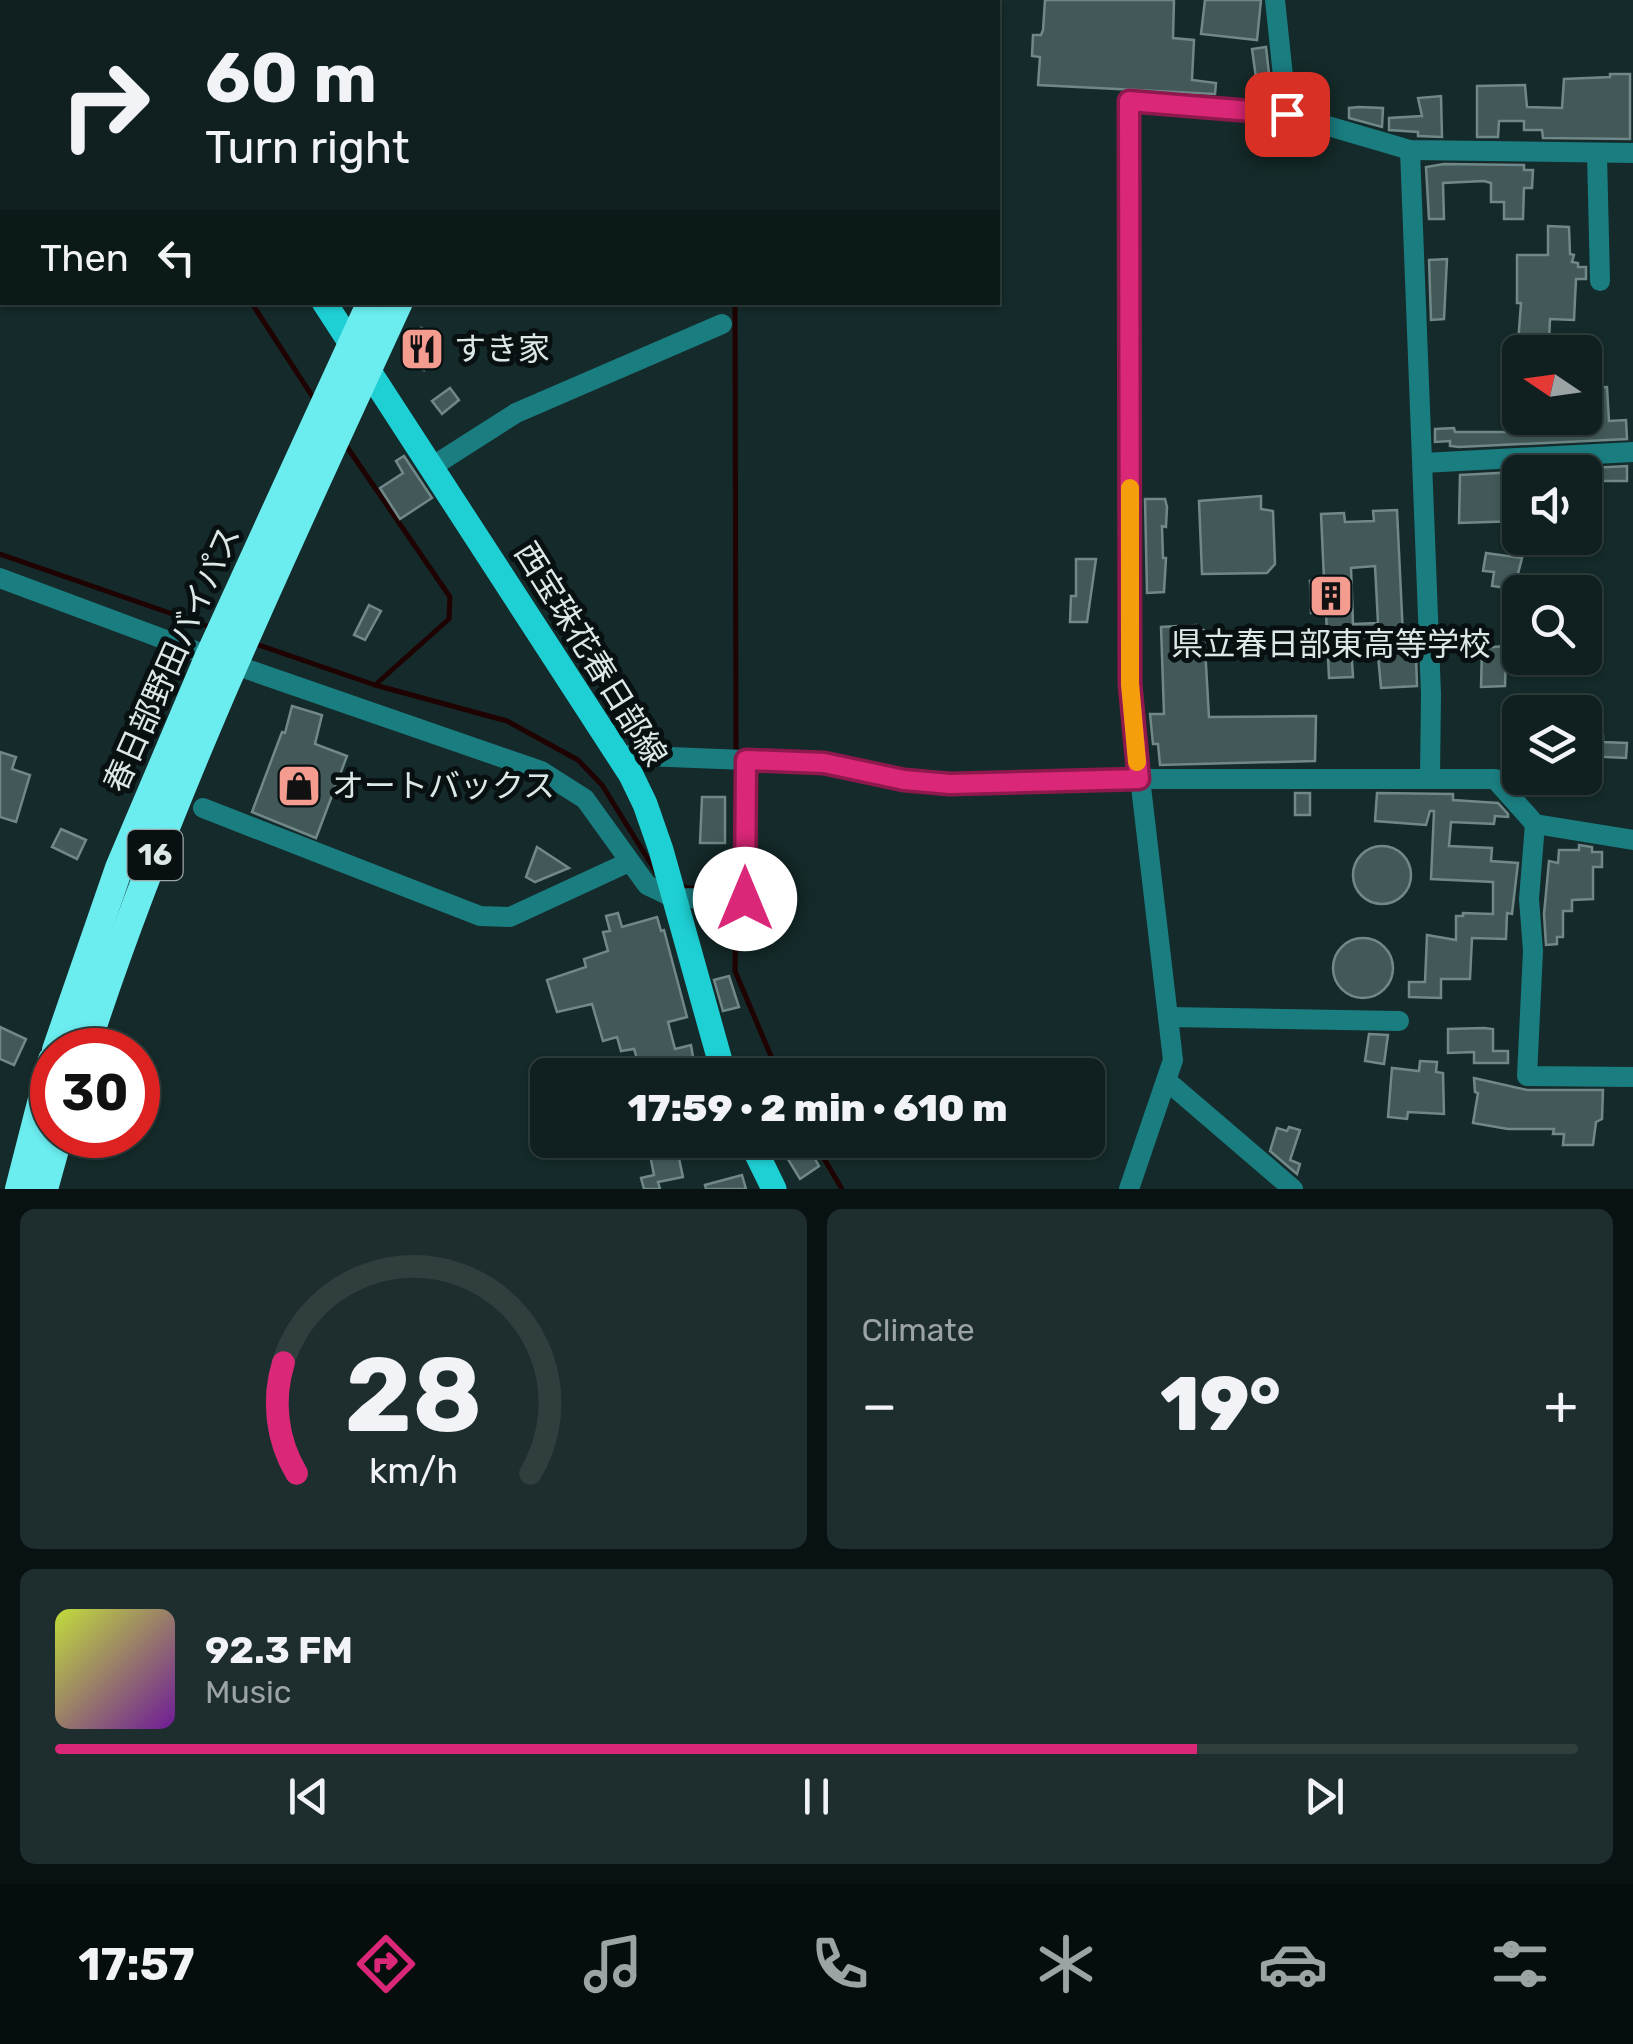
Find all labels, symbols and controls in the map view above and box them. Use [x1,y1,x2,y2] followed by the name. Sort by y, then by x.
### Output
[205,37,377,120] text: 60 m
[40,40,170,170] icon: right
[1245,72,1330,157] pin
[1260,87,1315,142] icon: arrive
[205,121,409,174] text: Turn right
[149,230,204,285] icon: left
[40,235,129,281] text: Then
[399,326,445,372] restaurant icon: すき家
[454,330,550,368] place label: すき家
[1502,335,1602,435] north arrow
[1502,335,1602,795] map controls
[1502,455,1602,555] button: sound
[96,520,248,798] street label: 春日部野田バイパス
[507,535,675,773] street label: 西宝珠花春日部線
[1308,573,1354,619] building icon: 県立春日部東高等学校
[1502,575,1602,675] button: search
[1171,625,1491,663] place label: 県立春日部東高等学校
[1502,695,1602,795] button: layers
[276,763,322,809] shop icon: オートバックス
[332,767,555,805] place label: オートバックス
[128,830,182,880] road number: 16
[693,847,797,951] position arrow
[30,1028,160,1158] speed limit sign: 30
[628,1085,1007,1131] text: 17:59 · 2 min · 610 m
[862,1311,975,1349] text: Climate
[344,1334,482,1457] text: 28
[1160,1360,1281,1449] text: 19°
[862,1373,897,1438] text: −
[1544,1373,1578,1438] text: +
[369,1450,458,1492] text: km/h
[205,1627,353,1673] text: 92.3 FM
[205,1673,291,1711] text: Music
[281,1769,336,1824] icon: previous
[789,1769,844,1824] icon: pause
[1297,1769,1352,1824] icon: next
[351,1929,421,1999] icon: directions
[578,1929,648,1999] icon: music
[805,1929,875,1999] icon: phone
[1031,1929,1101,1999] icon: climate
[1258,1929,1328,1999] icon: car
[1485,1929,1555,1999] icon: filters
[78,1938,195,1991] text: 17:57

